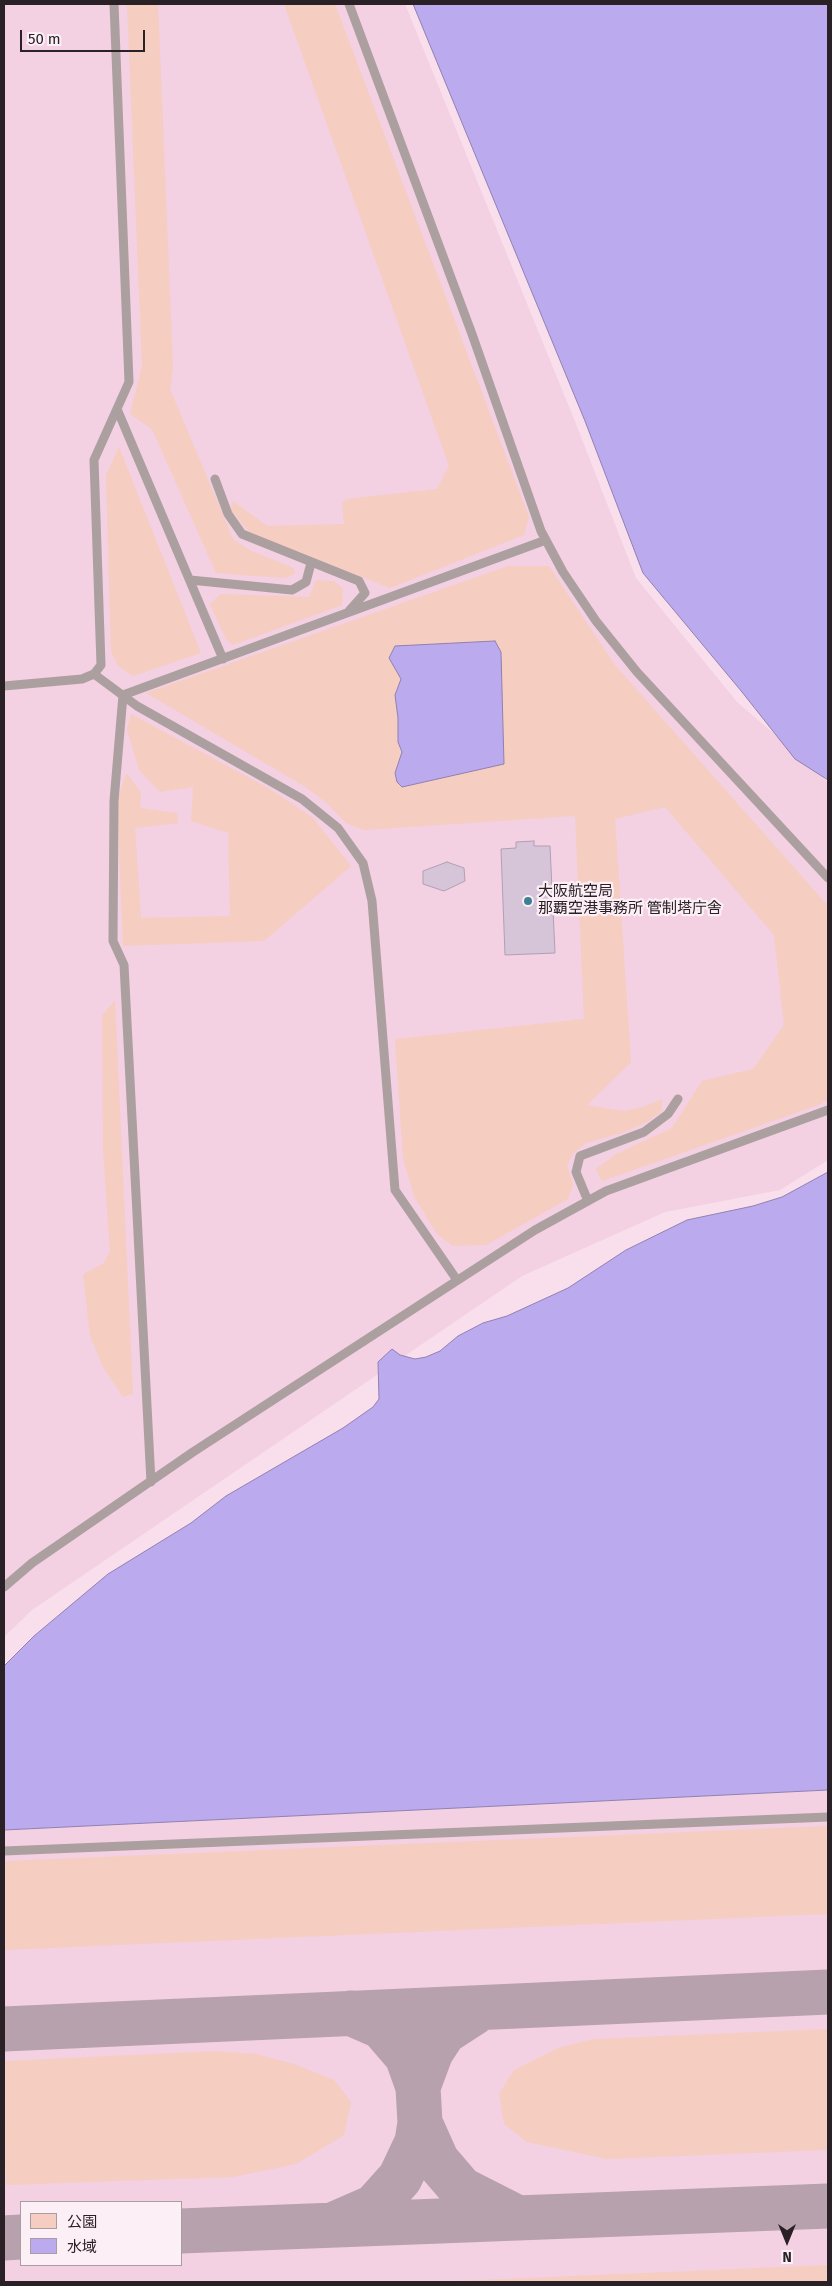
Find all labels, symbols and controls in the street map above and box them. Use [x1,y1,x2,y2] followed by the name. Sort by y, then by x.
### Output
[22,20,148,52] scale bar
[28,30,61,48] text: 50 m
[538,883,722,918] place label: 大阪航空局 那覇空港事務所 管制塔庁舎
[522,895,534,907] marker: 大阪航空局 那覇空港事務所 管制塔庁舎
[20,2201,182,2266] legend
[67,2213,97,2231] text: 公園
[762,2216,812,2266] north arrow
[67,2238,97,2256] text: 水域
[782,2248,792,2265] text: N

